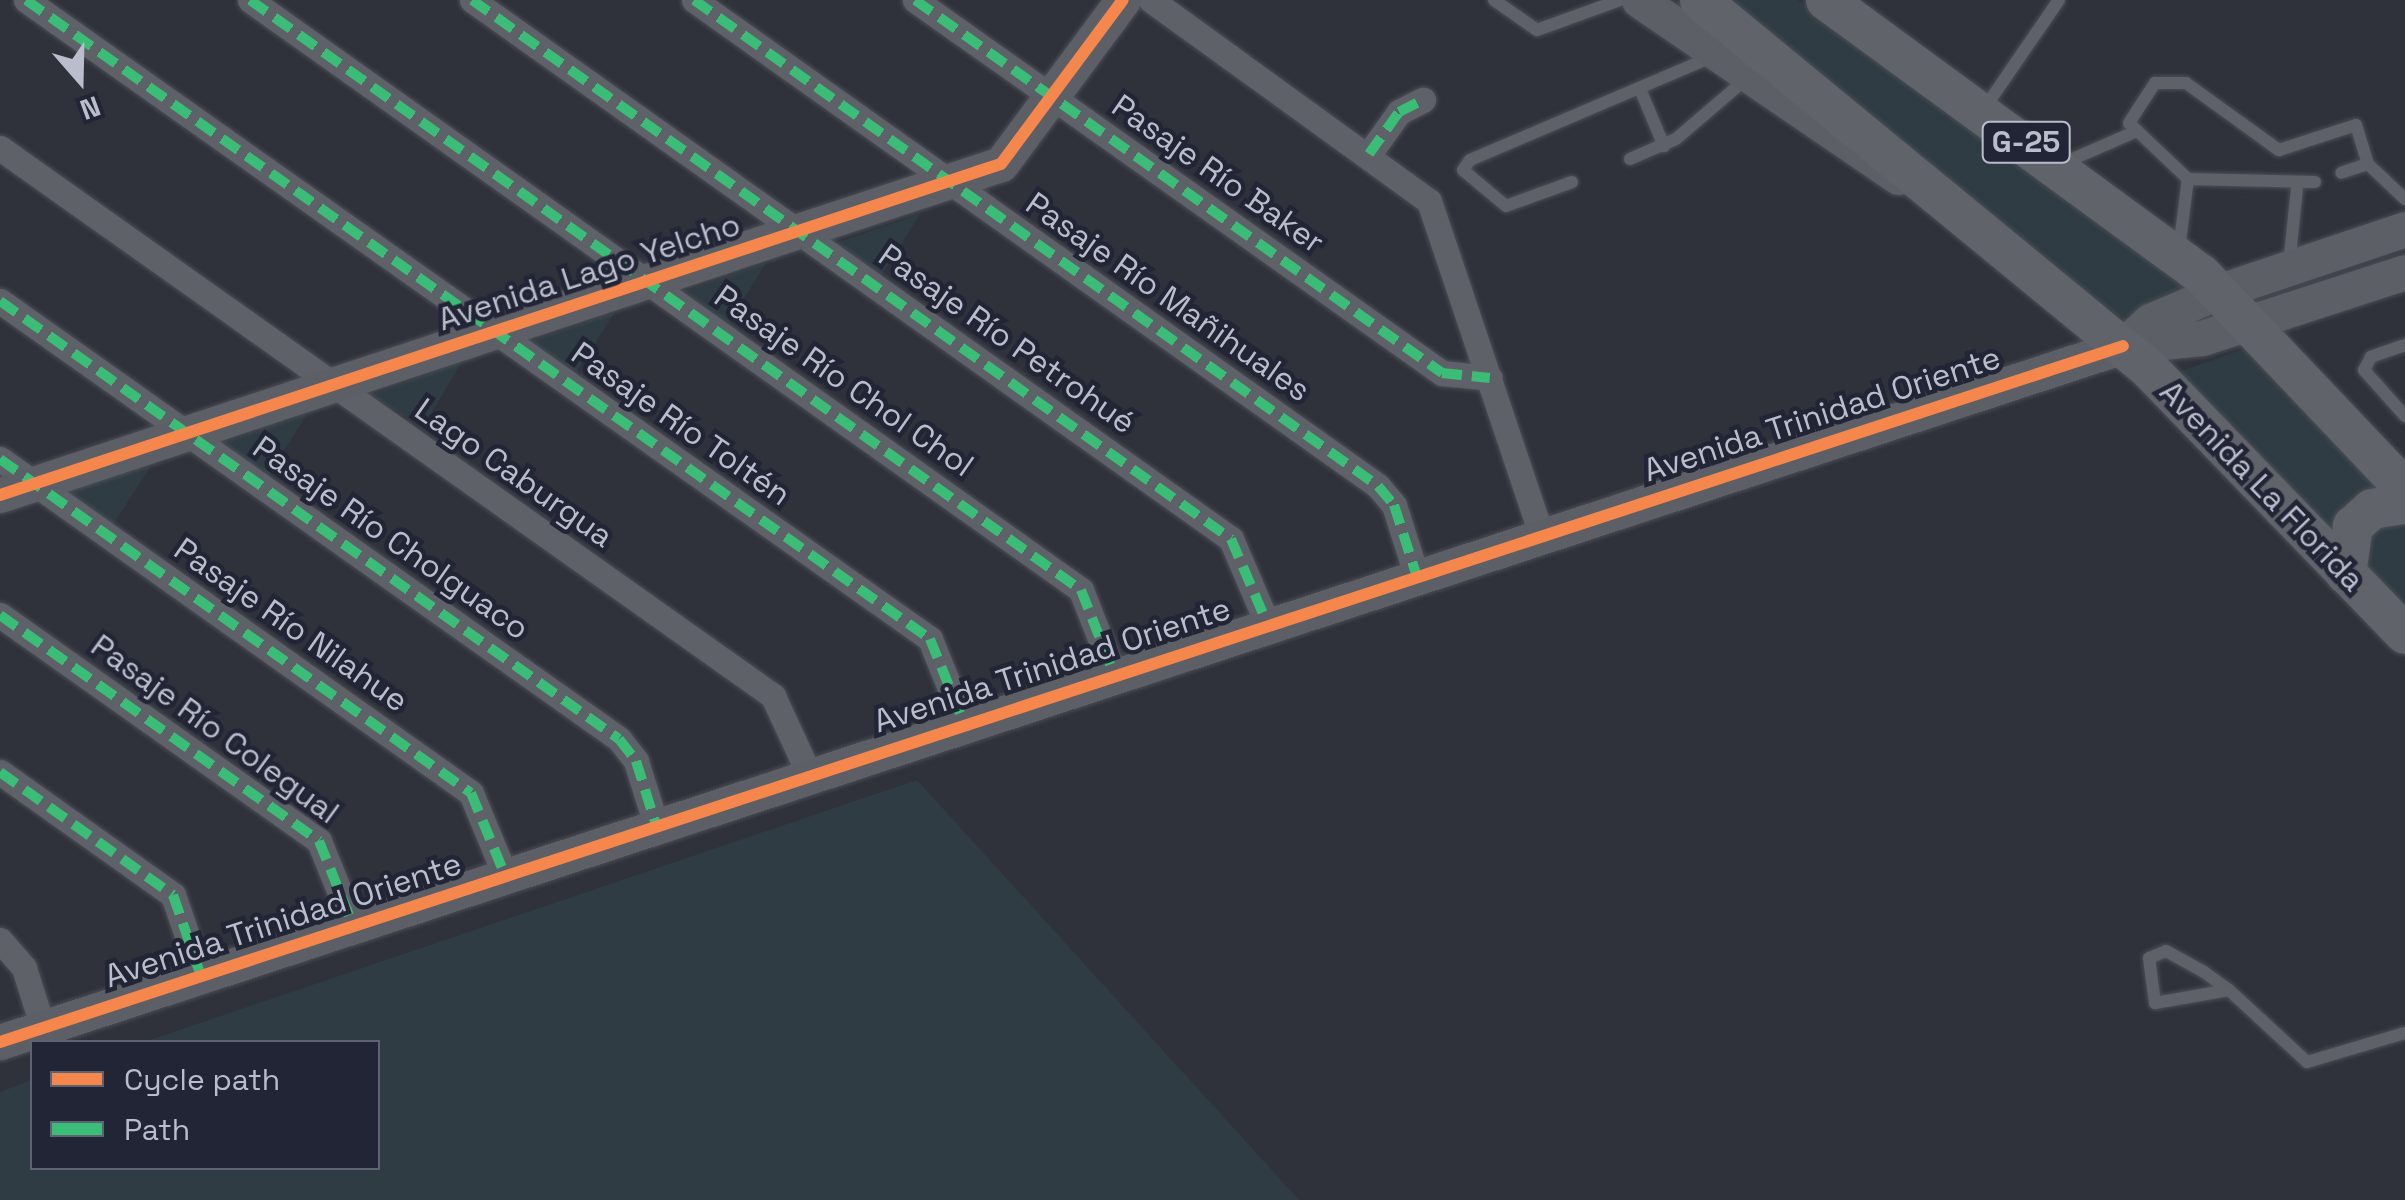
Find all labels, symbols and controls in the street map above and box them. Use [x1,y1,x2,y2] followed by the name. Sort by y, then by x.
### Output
[30,30,130,130] north arrow
[1104,86,1332,262] street label: Pasaje Río Baker
[75,88,105,128] text: N
[1981,117,2071,167] road number: G-25
[1019,184,1317,410] street label: Pasaje Río Mañihuales
[433,205,745,339] street label: Avenida Lago Yelcho
[871,236,1143,442] street label: Pasaje Río Petrohué
[707,277,981,485] street label: Pasaje Río Chol Chol
[564,334,798,514] street label: Pasaje Río Toltén
[1638,338,2006,490] street label: Avenida Trinidad Oriente
[2152,373,2372,599] street label: Avenida La Florida
[408,390,620,556] street label: Lago Caburgua
[246,428,536,648] street label: Pasaje Río Cholguaco
[167,530,415,720] street label: Pasaje Río Nilahue
[868,589,1236,741] street label: Avenida Trinidad Oriente
[84,626,346,832] street label: Pasaje Río Colegual
[99,844,467,996] street label: Avenida Trinidad Oriente
[30,1040,380,1170] legend
[124,1060,280,1099] text: Cycle path
[124,1110,190,1149] text: Path

